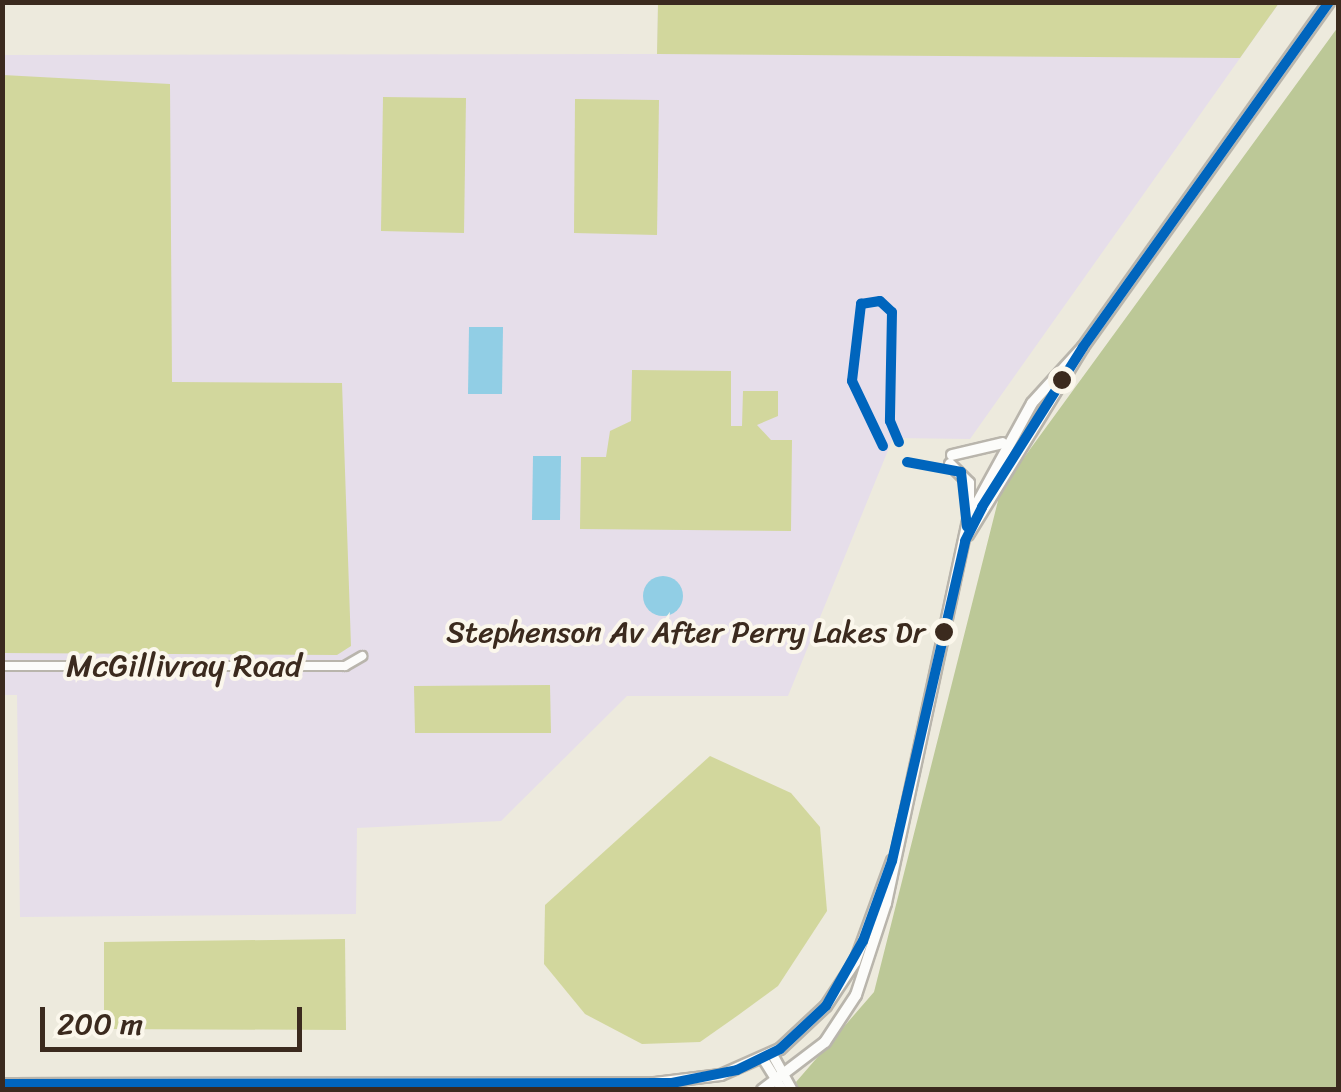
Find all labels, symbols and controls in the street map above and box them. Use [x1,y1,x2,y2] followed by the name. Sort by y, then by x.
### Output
[1052,370,1072,390] unlabelled marker
[446,614,925,650] place label: Stephenson Av After Perry Lakes Dr
[934,622,954,642] marker: Stephenson Av After Perry Lakes Dr
[66,647,302,685] street label: McGillivray Road
[45,987,308,1049] scale bar
[57,997,143,1051] text: 200 m

